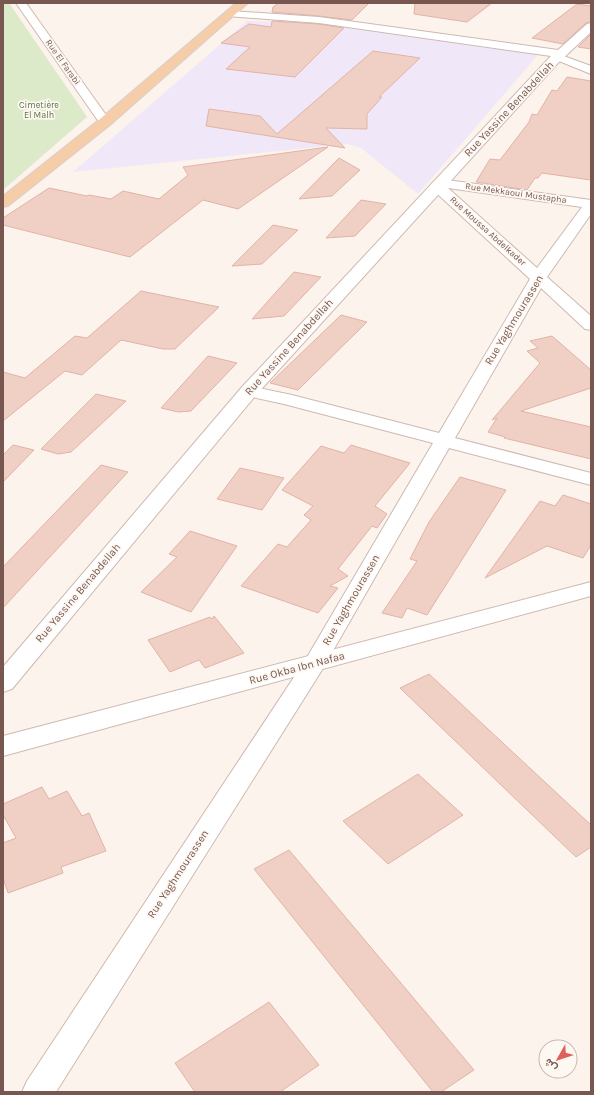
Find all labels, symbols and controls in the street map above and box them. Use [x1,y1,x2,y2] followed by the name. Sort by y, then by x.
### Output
[44,37,82,87] street label: Rue El Farabi
[461,59,557,159] street label: Rue Yassine Benabdellah
[19,100,59,120] park label: Cimetière El Malh
[465,181,567,205] street label: Rue Mekkaoui Mustapha
[448,194,528,268] street label: Rue Moussa Abdelkader
[482,273,546,367] street label: Rue Yaghmourassen
[242,296,336,398] street label: Rue Yassine Benabdellah
[33,541,123,645] street label: Rue Yassine Benabdellah
[320,552,382,648] street label: Rue Yaghmourassen
[248,649,346,687] street label: Rue Okba Ibn Nafaa
[145,827,211,921] street label: Rue Yaghmourassen
[538,1039,578,1079] north arrow
[541,1056,560,1074] text: ش

